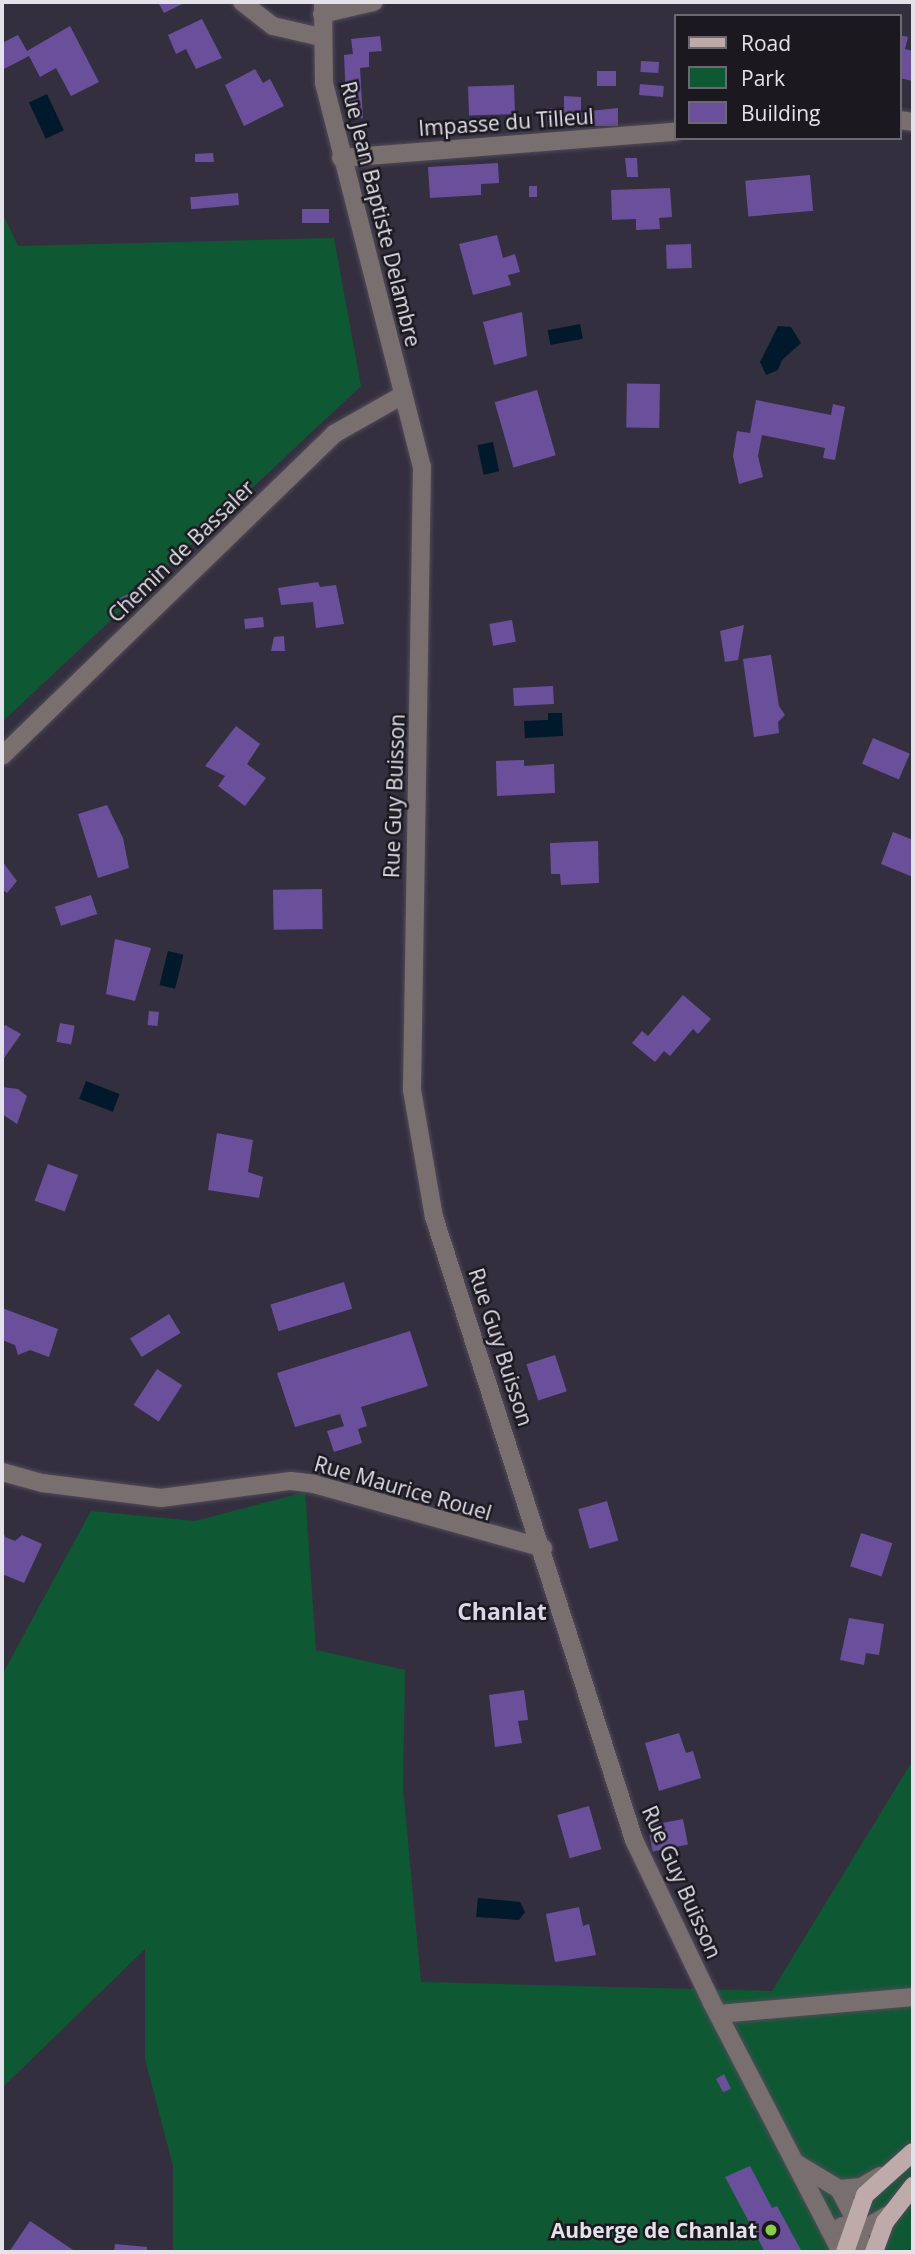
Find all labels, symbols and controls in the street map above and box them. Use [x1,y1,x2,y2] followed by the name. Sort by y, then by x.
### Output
[674,14,901,140] legend
[741,29,791,57] text: Road
[741,64,785,92] text: Park
[336,79,426,349] street label: Rue Jean Baptiste Delambre
[741,99,820,127] text: Building
[417,103,595,141] street label: Impasse du Tilleul
[103,475,259,627] street label: Chemin de Bassaler
[379,713,409,879] street label: Rue Guy Buisson
[464,1265,538,1429] street label: Rue Guy Buisson
[311,1451,495,1525] street label: Rue Maurice Rouel
[457,1597,547,1625] district label: Chanlat
[637,1802,727,1962] street label: Rue Guy Buisson
[551,2217,757,2243] place label: Auberge de Chanlat
[763,2222,779,2238] marker: Auberge de Chanlat

